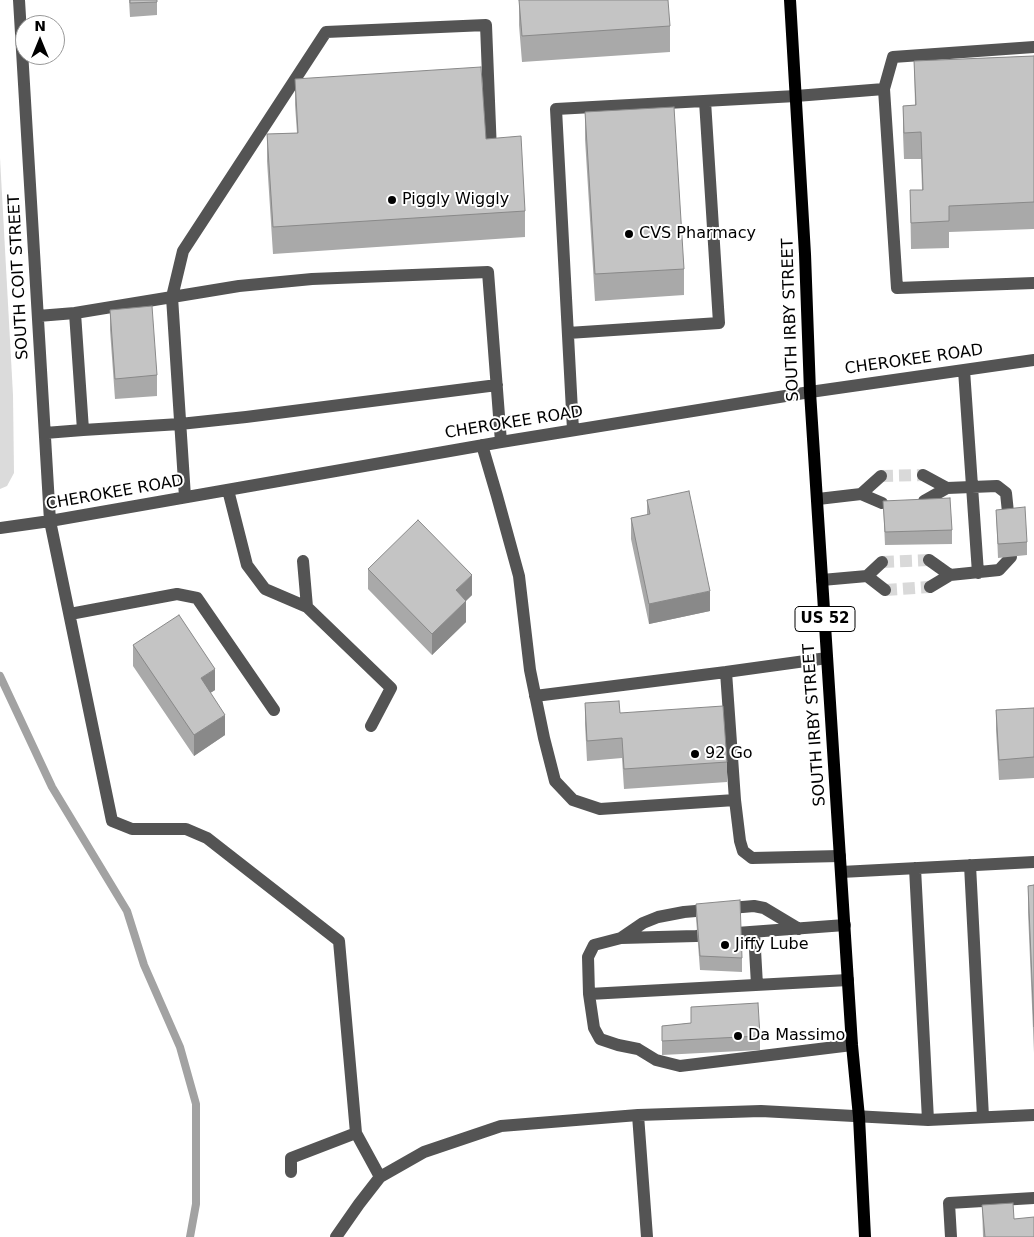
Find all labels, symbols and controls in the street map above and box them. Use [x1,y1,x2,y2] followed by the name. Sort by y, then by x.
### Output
[15,15,65,65] north arrow
[34,18,46,34] text: N
[402,190,509,210] place label: Piggly Wiggly
[5,194,33,360] street label: SOUTH COIT STREET
[386,194,398,206] marker: Piggly Wiggly
[639,224,756,244] place label: CVS Pharmacy
[623,228,635,240] marker: CVS Pharmacy
[779,238,803,402] street label: SOUTH IRBY STREET
[844,341,984,379] street label: CHEROKEE ROAD
[444,403,584,443] street label: CHEROKEE ROAD
[45,471,185,515] street label: CHEROKEE ROAD
[795,606,855,632] road number: US 52
[800,643,830,807] street label: SOUTH IRBY STREET
[705,744,753,764] place label: 92 Go
[689,748,701,760] marker: 92 Go
[735,935,809,955] place label: Jiffy Lube
[719,939,731,951] marker: Jiffy Lube
[748,1026,845,1046] place label: Da Massimo
[732,1030,744,1042] marker: Da Massimo

